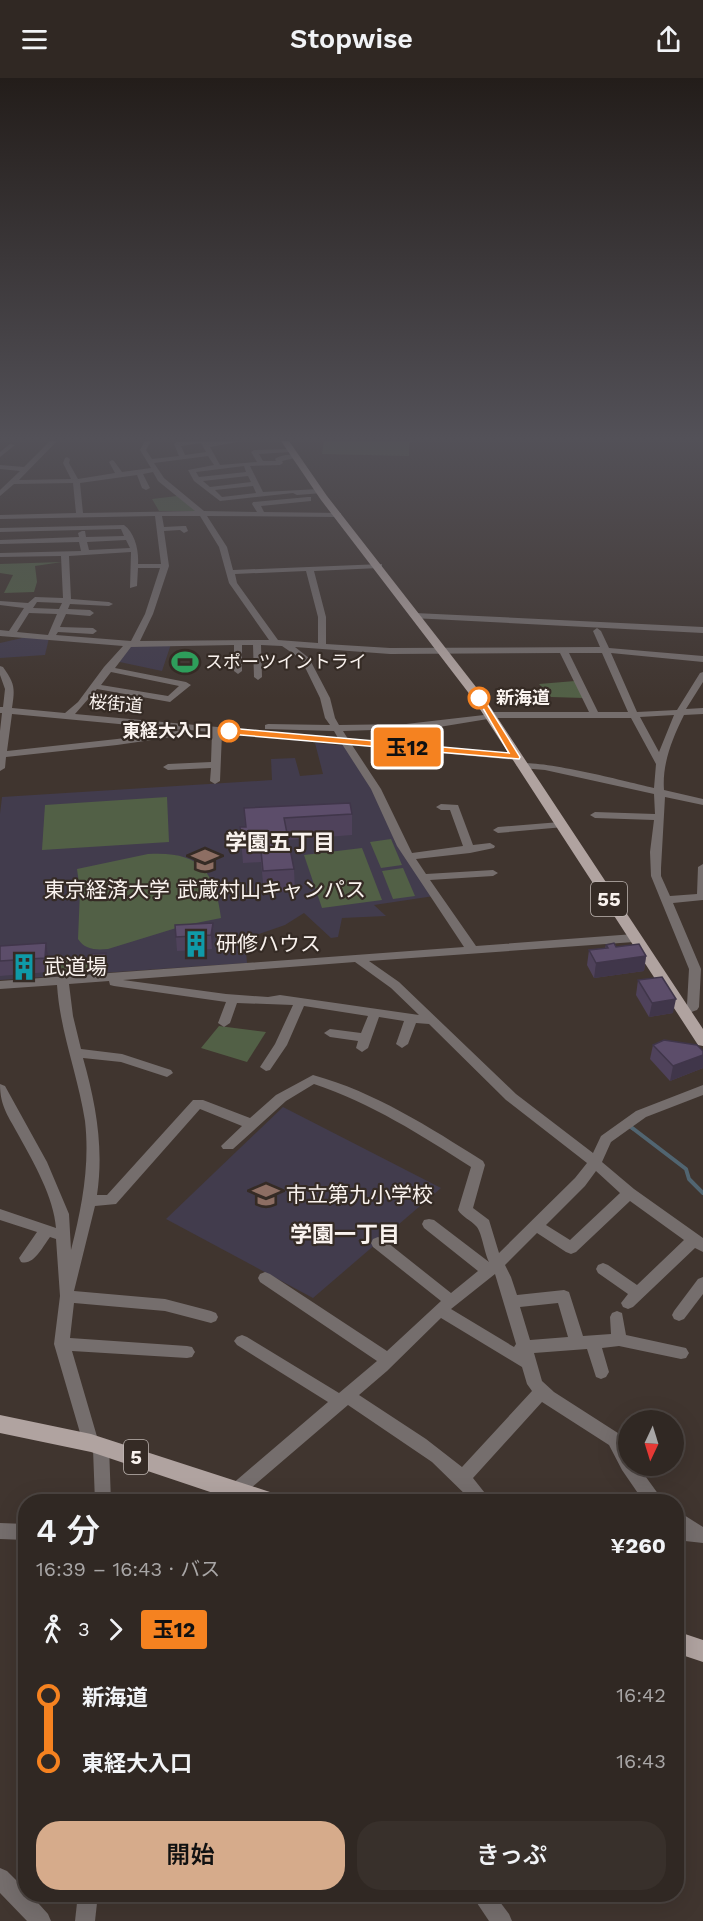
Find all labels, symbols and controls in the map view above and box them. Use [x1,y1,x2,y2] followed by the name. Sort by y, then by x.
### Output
[18,23,51,56] icon: menu
[290,23,413,55] text: Stopwise
[652,23,685,56] icon: share
[170,647,200,677] sports icon: スポーツイントライ
[205,651,367,672] place label: スポーツイントライ
[468,687,490,709] marker: 新海道
[496,687,550,708] place label: 新海道
[88,691,144,716] street label: 桜街道
[122,720,212,741] place label: 東経大入口
[218,720,240,742] marker: 東経大入口
[372,728,442,766] line badge: 玉12
[386,735,428,760] text: 玉12
[225,830,335,855] district label: 学園五丁目
[190,845,220,875] school or university icon: 東京経済大学 武蔵村山キャンパス
[44,877,366,902] place label: 東京経済大学 武蔵村山キャンパス
[591,882,627,916] road number: 55
[181,929,211,959] building icon: 研修ハウス
[216,931,321,956] place label: 研修ハウス
[9,952,39,982] building icon: 武道場
[44,954,107,979] place label: 武道場
[251,1180,281,1210] school or university icon: 市立第九小学校
[286,1182,433,1207] place label: 市立第九小学校
[290,1222,400,1247] district label: 学園一丁目
[618,1410,684,1476] north arrow
[618,1410,684,1476] map controls
[124,1440,148,1474] road number: 5
[36,1511,100,1550] text: 4 分
[611,1533,666,1558] text: ¥260
[36,1557,220,1581] text: 16:39 – 16:43 · バス
[36,1613,69,1646] icon: walk
[99,1613,132,1646] icon: forward
[78,1617,90,1641] text: 3
[153,1617,195,1642] text: 玉12
[616,1683,666,1707] text: 16:42
[82,1685,148,1710] text: 新海道
[616,1749,666,1773] text: 16:43
[82,1751,192,1776] text: 東経大入口
[36,1821,345,1890] button: 開始
[357,1821,666,1890] button: きっぷ

